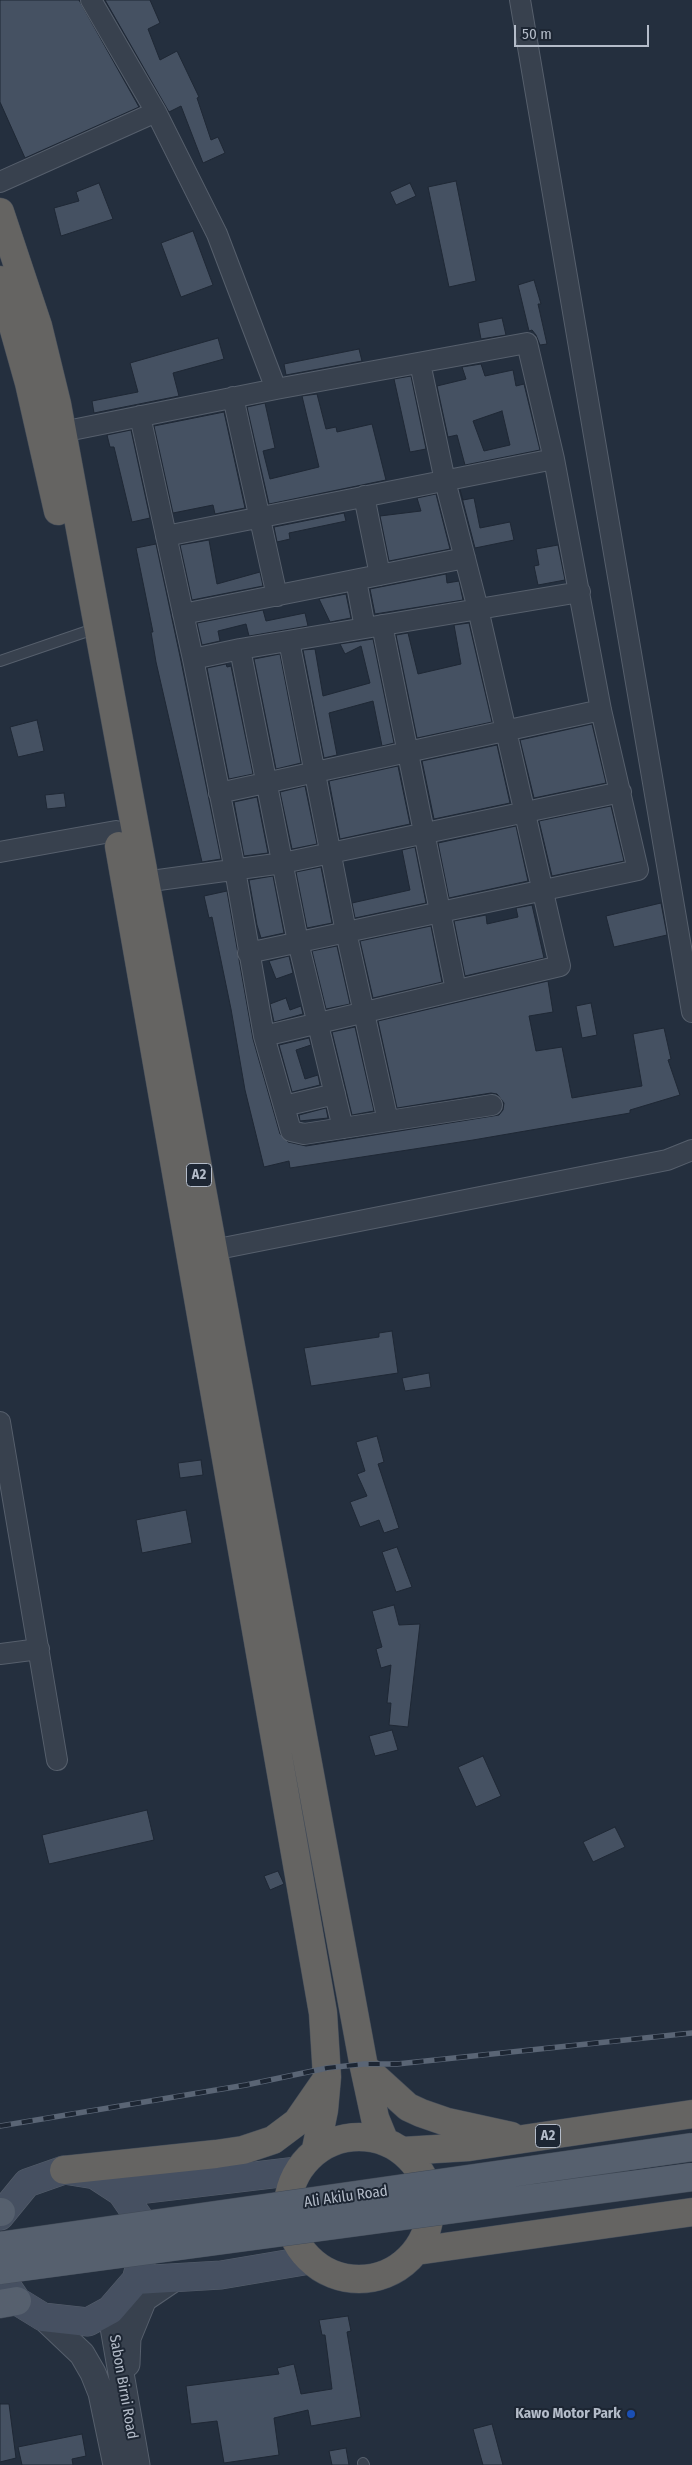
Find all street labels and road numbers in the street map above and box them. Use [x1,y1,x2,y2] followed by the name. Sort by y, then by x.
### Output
[186,1164,212,1186] road number: A2
[536,2124,560,2148] road number: A2
[303,2182,389,2212] street label: Ali Akilu Road
[105,2333,141,2441] street label: Sabon Birni Road

